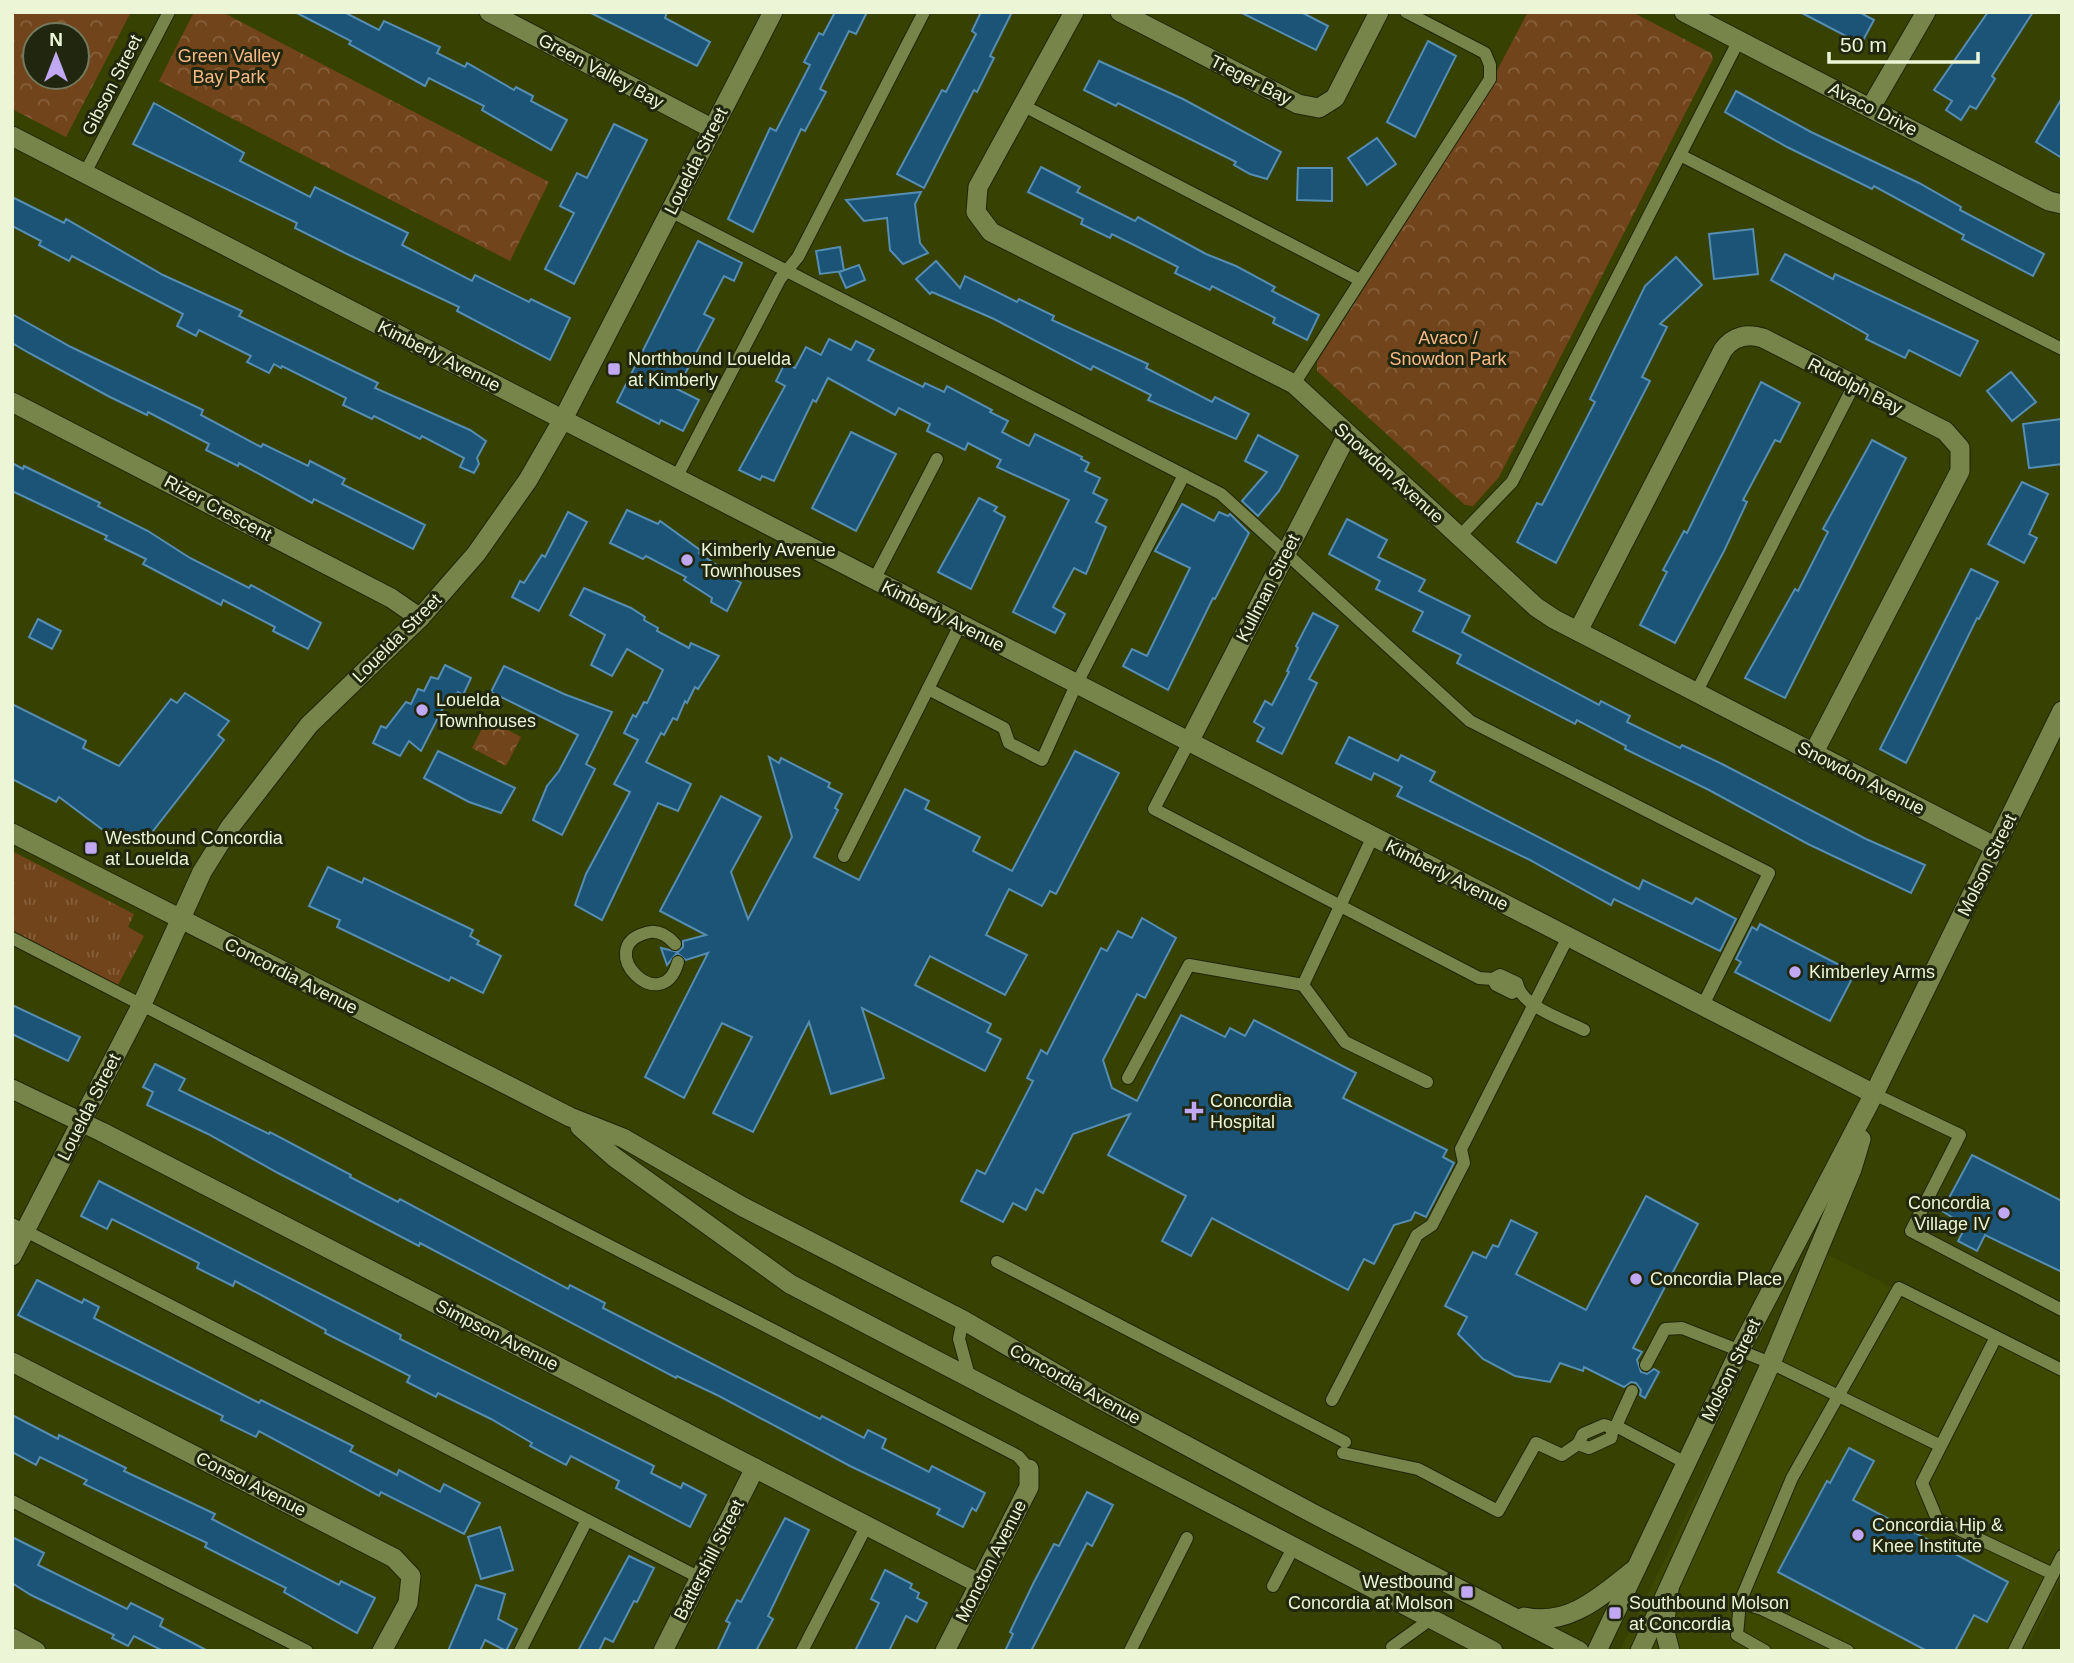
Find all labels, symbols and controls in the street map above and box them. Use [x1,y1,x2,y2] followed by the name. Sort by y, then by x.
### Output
[21,21,91,91] north arrow
[1829,21,1978,65] scale bar
[49,29,63,50] text: N
[535,30,667,112] street label: Green Valley Bay
[78,31,146,139] street label: Gibson Street
[1840,33,1887,56] text: 50 m
[178,46,280,87] park label: Green Valley Bay Park
[1207,51,1295,109] street label: Treger Bay
[1825,78,1921,140] street label: Avaco Drive
[661,104,731,218] street label: Louelda Street
[374,317,504,395] street label: Kimberly Avenue
[1389,328,1508,369] park label: Avaco / Snowdon Park
[628,349,792,390] place label: Northbound Louelda at Kimberly
[1805,354,1905,418] street label: Rudolph Bay
[606,361,622,377] marker: Northbound Louelda at Kimberly
[1330,419,1448,527] street label: Snowdon Avenue
[161,471,275,545] street label: Rizer Crescent
[1232,531,1304,645] street label: Kullman Street
[701,540,836,581] place label: Kimberly Avenue Townhouses
[679,552,695,568] marker: Kimberly Avenue Townhouses
[878,577,1008,655] street label: Kimberly Avenue
[349,590,445,686] street label: Louelda Street
[436,690,536,731] place label: Louelda Townhouses
[414,702,430,718] marker: Louelda Townhouses
[1794,737,1928,819] street label: Snowdon Avenue
[1954,811,2020,919] street label: Molson Street
[105,828,284,869] place label: Westbound Concordia at Louelda
[1382,836,1512,914] street label: Kimberly Avenue
[83,840,99,856] marker: Westbound Concordia at Louelda
[221,934,361,1018] street label: Concordia Avenue
[1809,962,1935,982] place label: Kimberley Arms
[1787,964,1803,980] marker: Kimberley Arms
[54,1050,124,1164] street label: Louelda Street
[1210,1091,1293,1132] place label: Concordia Hospital
[1184,1101,1204,1121] marker: Concordia Hospital
[1908,1193,1991,1234] place label: Concordia Village IV
[1996,1205,2012,1221] marker: Concordia Village IV
[1650,1269,1782,1289] place label: Concordia Place
[1628,1271,1644,1287] marker: Concordia Place
[432,1295,562,1375] street label: Simpson Avenue
[1698,1316,1764,1424] street label: Molson Street
[1006,1340,1144,1428] street label: Concordia Avenue
[193,1448,309,1520] street label: Consol Avenue
[670,1497,748,1623] street label: Battershill Street
[952,1497,1030,1625] street label: Moncton Avenue
[1872,1515,2003,1556] place label: Concordia Hip & Knee Institute
[1850,1527,1866,1543] marker: Concordia Hip & Knee Institute
[1288,1572,1453,1613] place label: Westbound Concordia at Molson
[1459,1584,1475,1600] marker: Westbound Concordia at Molson
[1629,1593,1789,1634] place label: Southbound Molson at Concordia
[1607,1605,1623,1621] marker: Southbound Molson at Concordia

